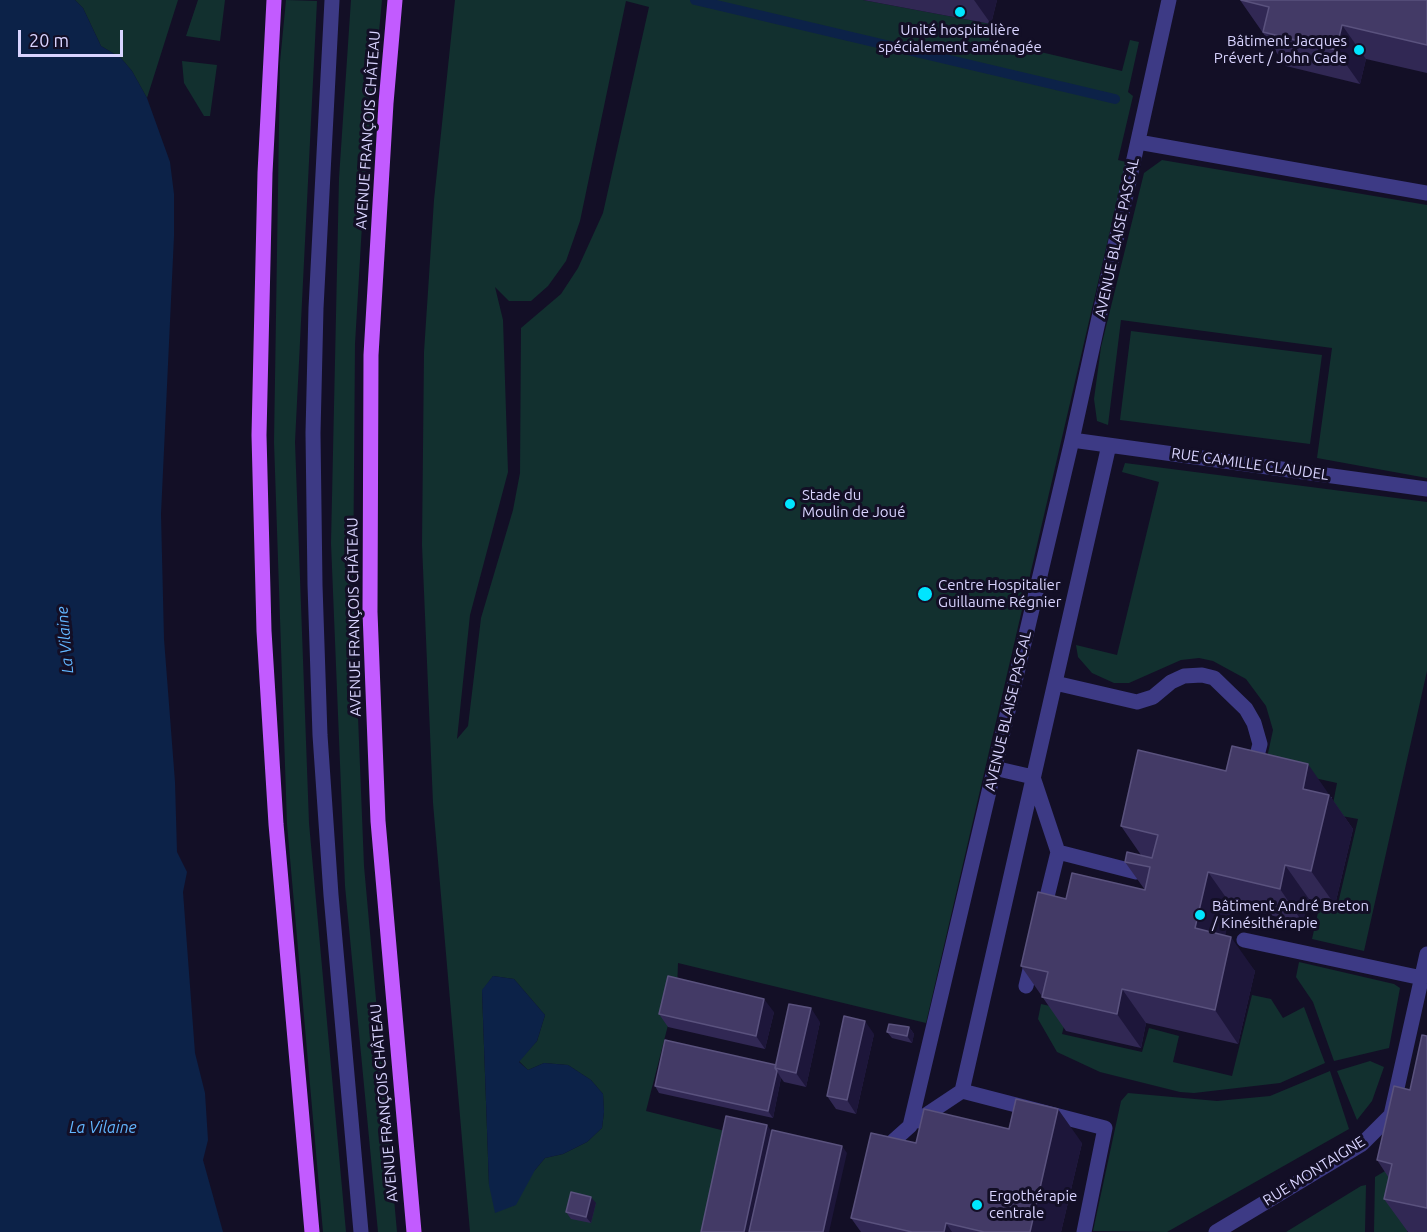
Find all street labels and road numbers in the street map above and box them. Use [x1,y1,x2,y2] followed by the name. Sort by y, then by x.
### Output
[352,30,384,230] street label: AVENUE FRANÇOIS CHÂTEAU
[1091,156,1143,320] street label: AVENUE BLAISE PASCAL
[1170,444,1330,484] street label: RUE CAMILLE CLAUDEL
[343,517,365,717] street label: AVENUE FRANÇOIS CHÂTEAU
[981,629,1035,793] street label: AVENUE BLAISE PASCAL
[366,1003,402,1203] street label: AVENUE FRANÇOIS CHÂTEAU
[1260,1132,1368,1210] street label: RUE MONTAIGNE

